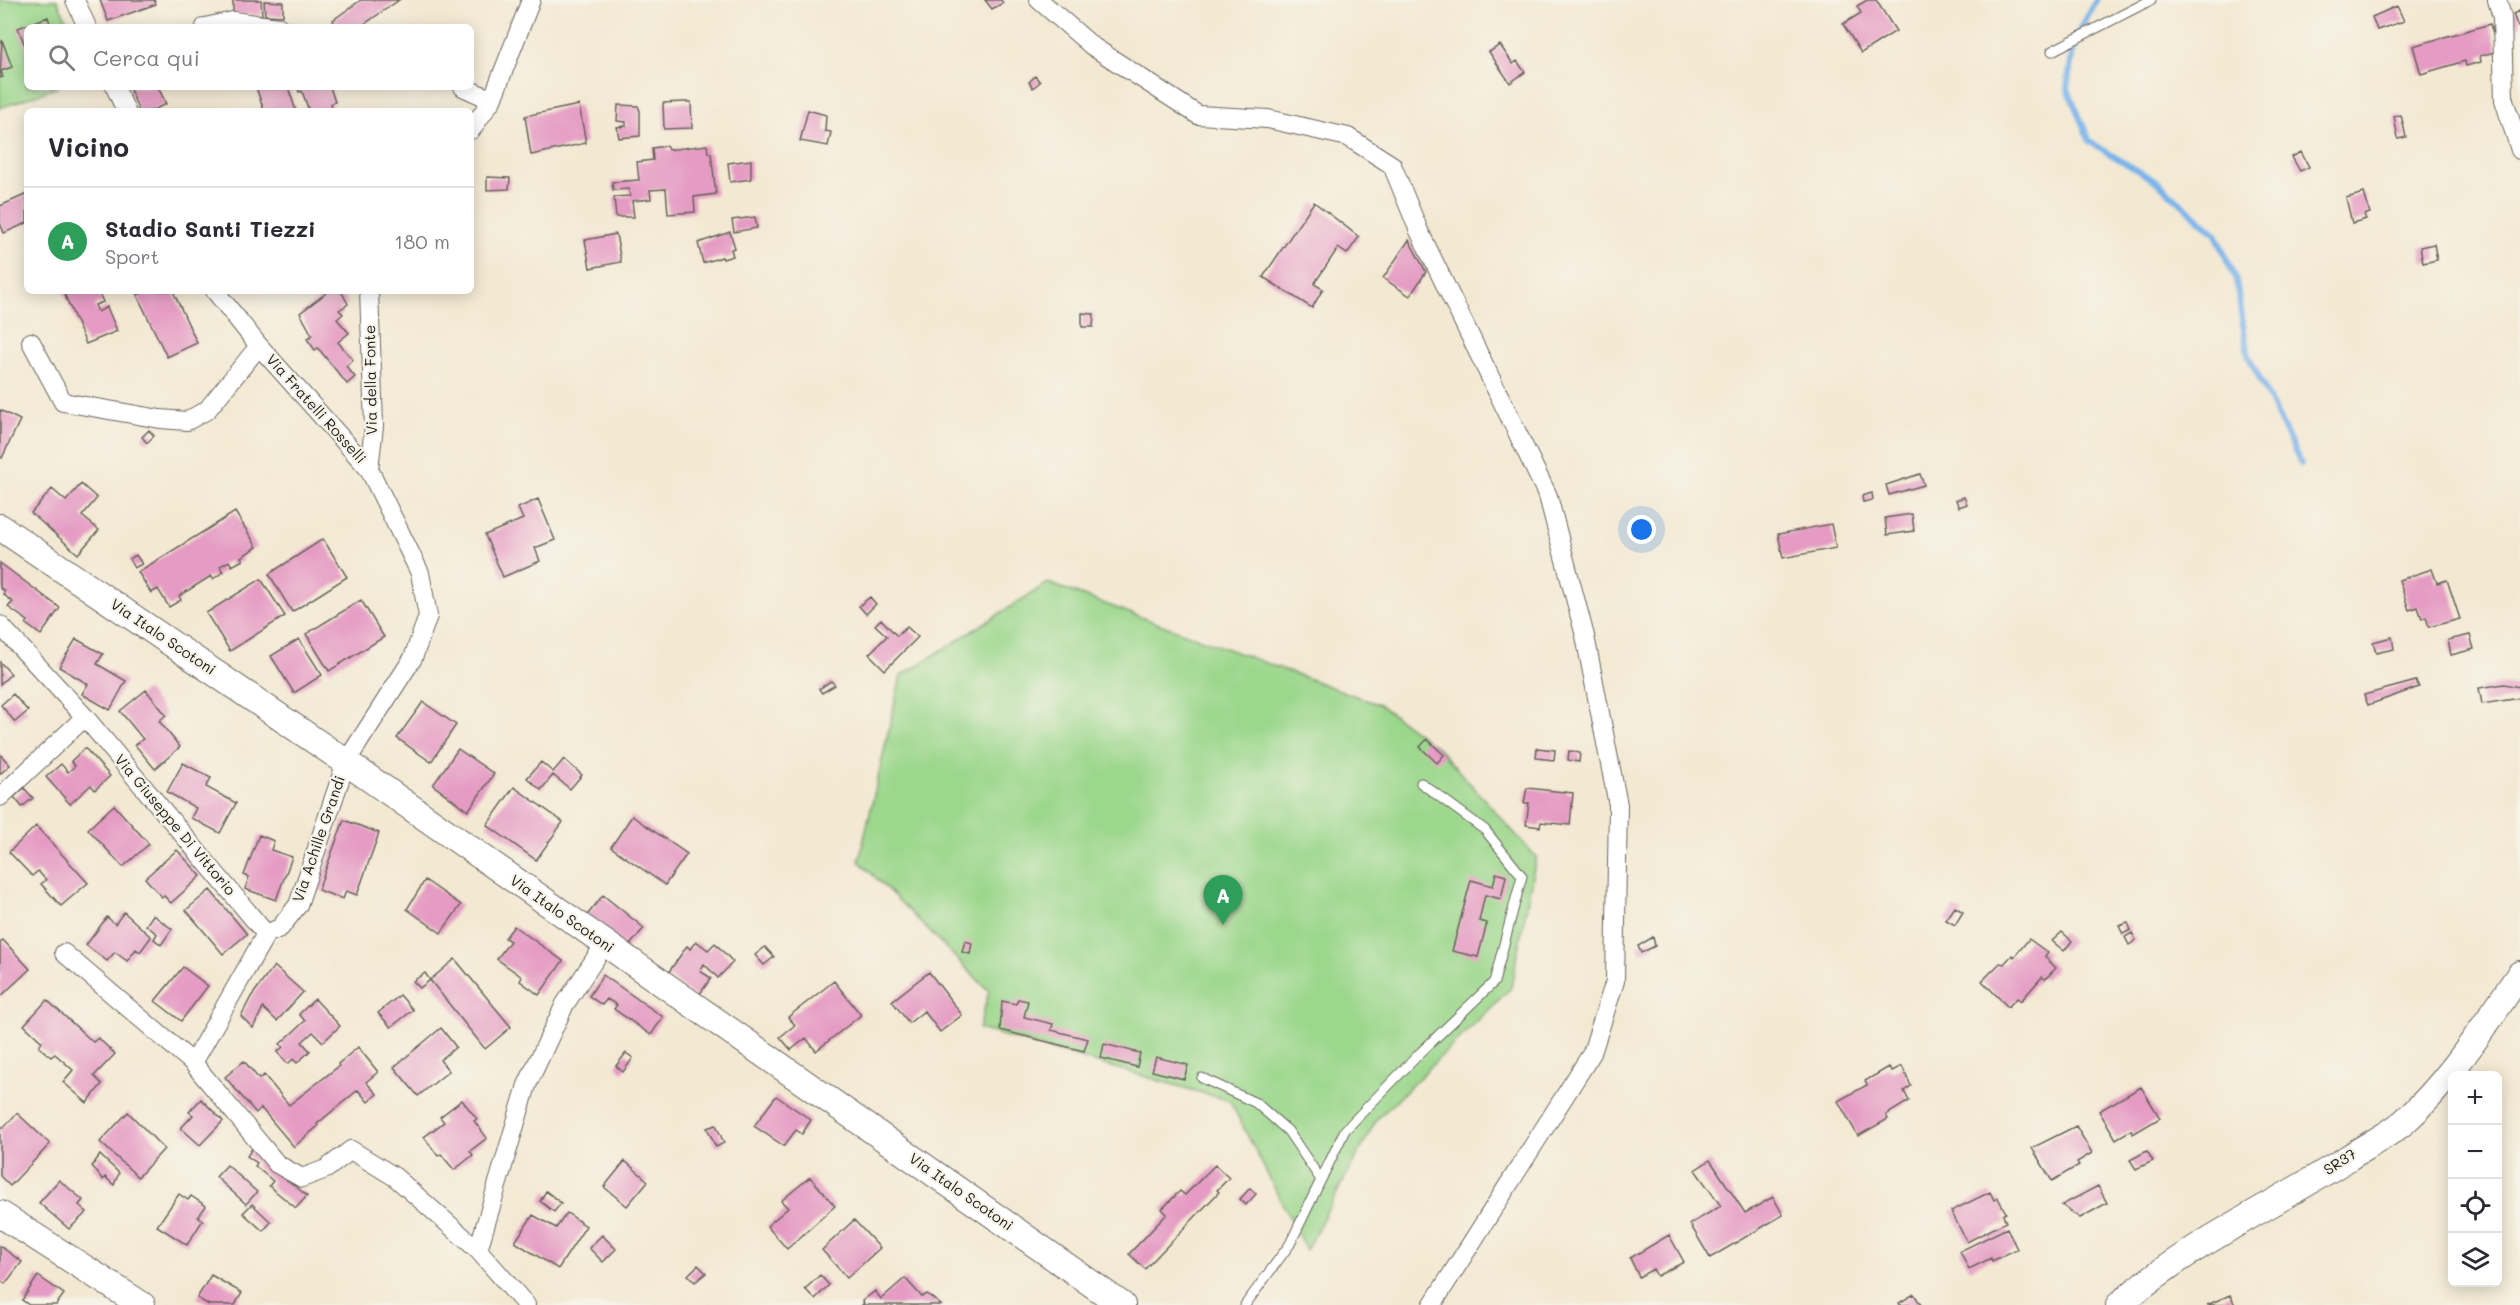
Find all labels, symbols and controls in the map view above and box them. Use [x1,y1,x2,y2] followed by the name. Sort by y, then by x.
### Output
[24,24,474,90] search box
[45,41,78,74] icon: search
[93,43,200,72] text: Cerca qui
[48,130,129,164] text: Vicino
[105,214,316,243] text: Stadio Santi Tiezzi
[61,228,74,254] text: A
[394,228,450,254] text: 180 m
[105,243,159,269] text: Sport
[359,325,381,435] street label: Via della Fonte
[262,349,371,467] street label: Via Fratelli Rosselli
[1627,515,1656,544] your location
[107,594,220,679] street label: Via Italo Scotoni
[111,750,241,899] street label: Via Giuseppe Di Vittorio
[287,773,349,905] street label: Via Achille Grandi
[506,870,619,957] street label: Via Italo Scotoni
[1204,876,1242,925] pin: A
[2448,1071,2502,1287] map controls
[2448,1071,2502,1125] button: +
[2448,1125,2502,1179] button: −
[2319,1143,2360,1179] street label: SR37
[905,1148,1018,1235] street label: Via Italo Scotoni
[2448,1179,2502,1233] button: locate
[2448,1233,2502,1287] button: layers

